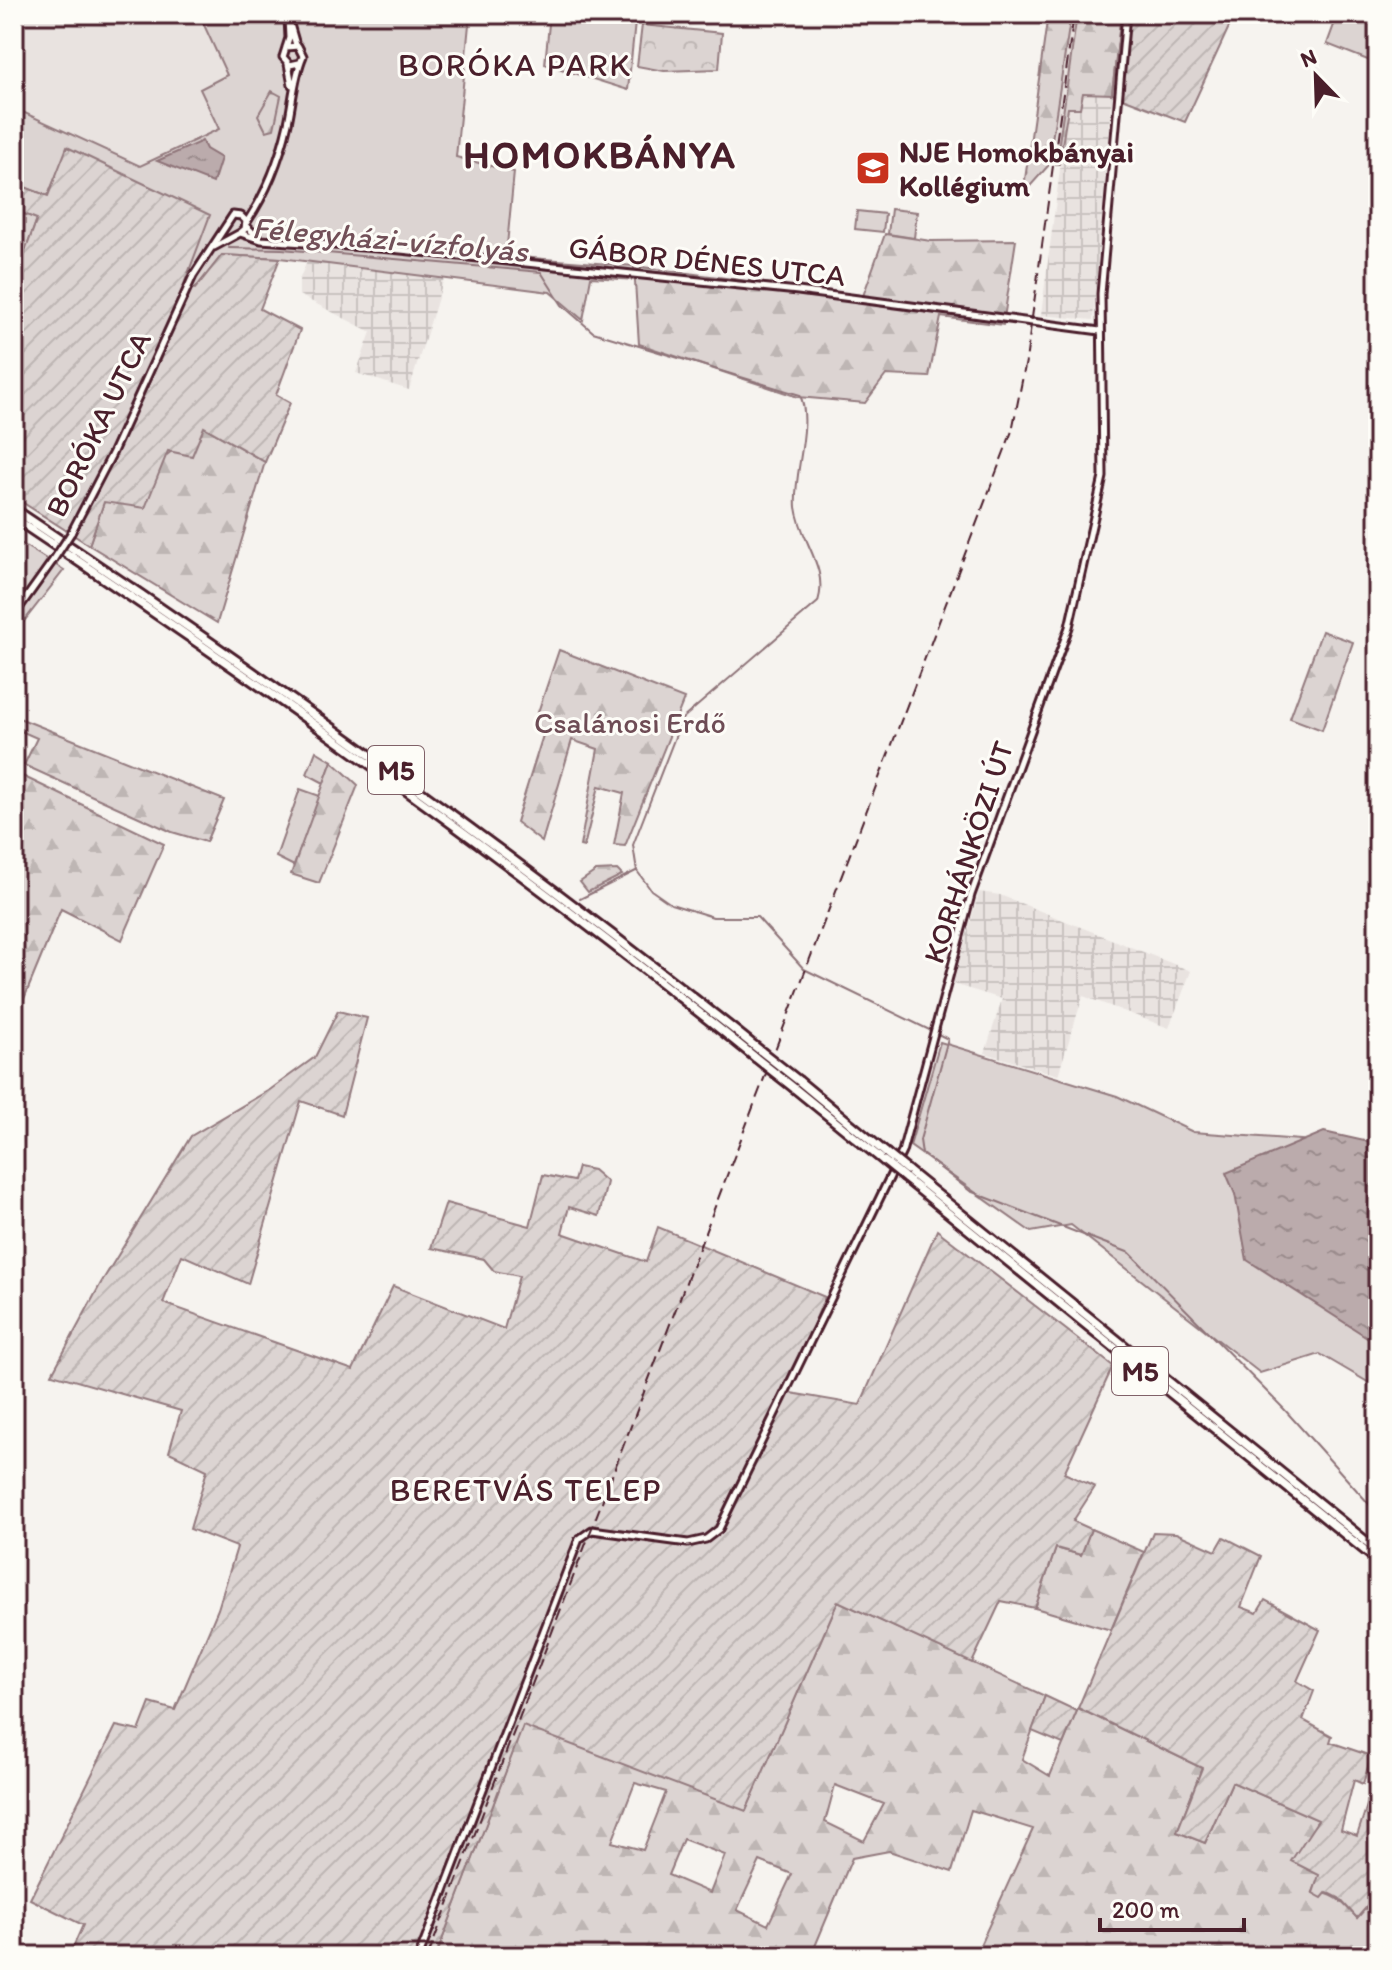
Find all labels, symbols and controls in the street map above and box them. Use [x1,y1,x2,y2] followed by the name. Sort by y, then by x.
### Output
[1276,36,1356,116] north arrow
[1296,43,1320,73] text: N
[398,46,632,84] district label: BORÓKA PARK
[463,132,737,178] district label: HOMOKBÁNYA
[899,133,1134,204] place label: NJE Homokbányai Kollégium
[854,149,892,187] school or university icon: NJE Homokbányai Kollégium
[250,208,531,270] water label: Félegyházi-vízfolyás
[567,228,847,294] street label: GÁBOR DÉNES UTCA
[37,325,159,523] street label: BORÓKA UTCA
[534,704,726,741] park label: Csalánosi Erdő
[915,736,1021,968] street label: KORHÁNKÖZI ÚT
[368,746,424,794] road number: M5
[1112,1347,1168,1395] road number: M5
[390,1471,662,1509] district label: BERETVÁS TELEP
[1100,1882,1244,1932] scale bar
[1112,1895,1180,1924] text: 200 m

